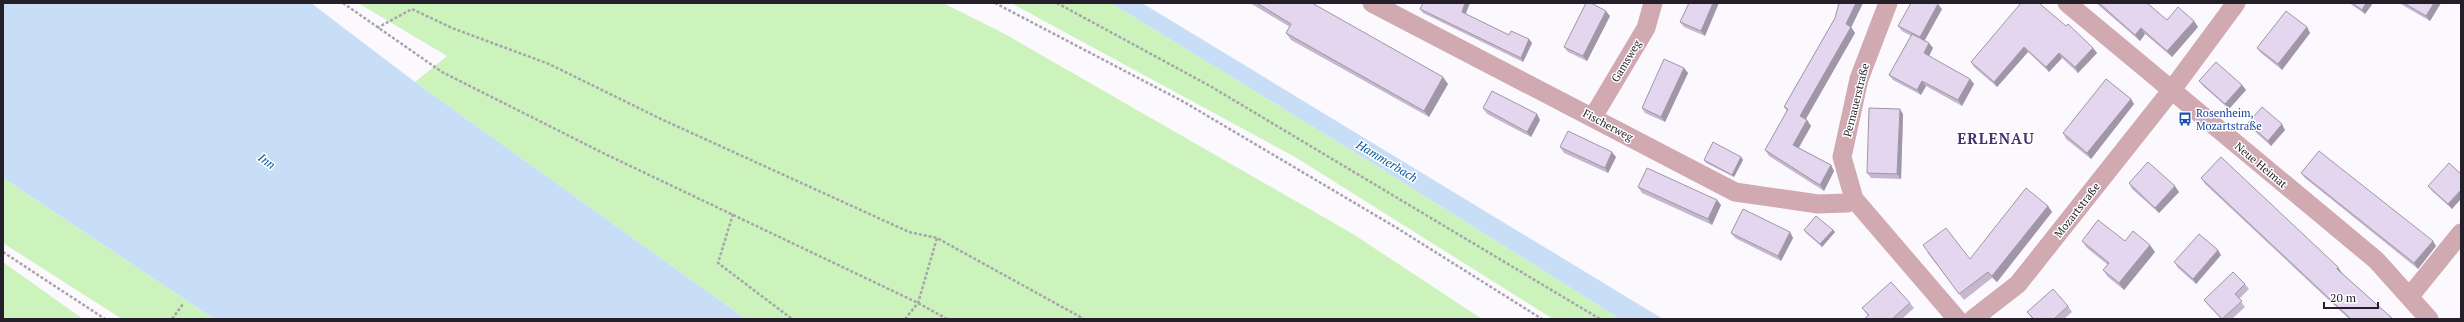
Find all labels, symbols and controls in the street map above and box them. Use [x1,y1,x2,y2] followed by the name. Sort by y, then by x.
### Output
[1608,37,1644,85] street label: Gamsweg
[1840,61,1872,138] street label: Pernauerstraße
[1581,106,1636,144] street label: Fischerweg
[2196,106,2262,133] place label: Rosenheim, Mozartstraße
[2177,111,2193,127] bus stop icon: Rosenheim, Mozartstraße
[1957,128,2035,148] district label: ERLENAU
[1353,136,1420,185] water label: Hammerbach
[2232,139,2290,191] street label: Neue Heimat
[255,149,278,172] water label: Inn
[2051,179,2103,240] street label: Mozartstraße
[2324,284,2378,310] scale bar
[2330,290,2357,305] text: 20 m

